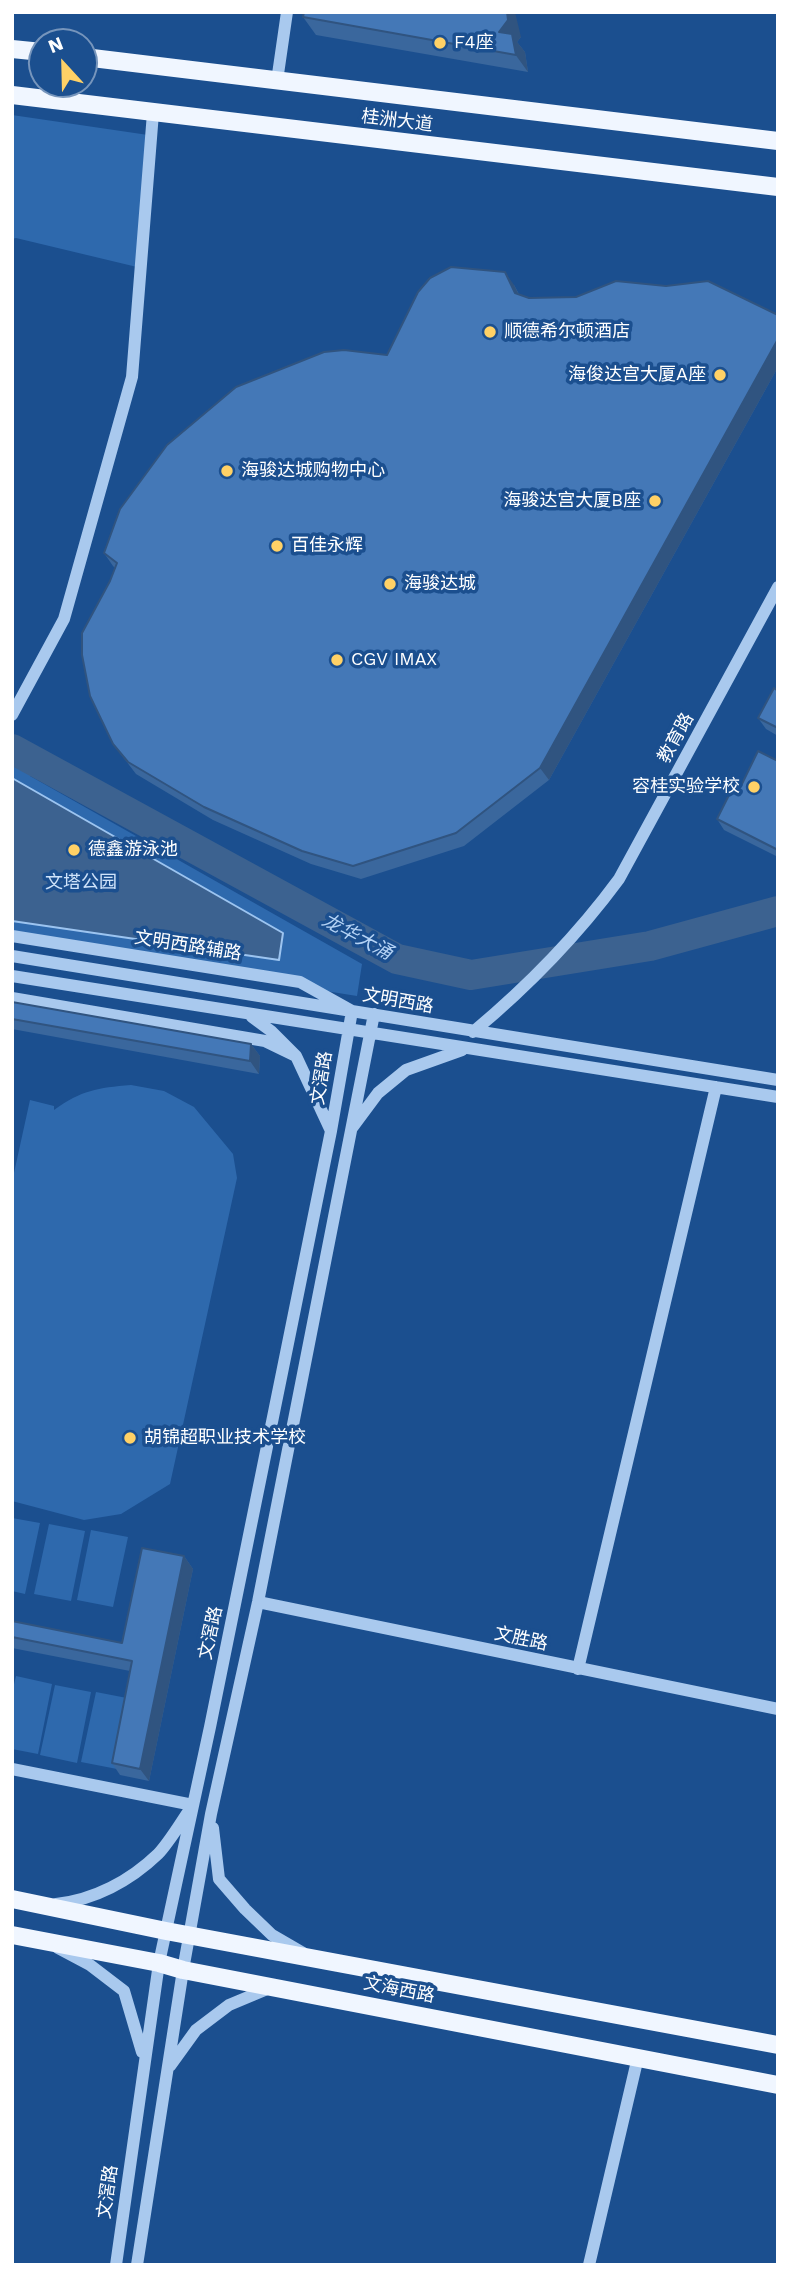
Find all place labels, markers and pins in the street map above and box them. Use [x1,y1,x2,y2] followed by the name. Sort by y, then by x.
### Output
[454,32,493,54] place label: F4座
[432,35,448,51] marker: F4座
[504,321,630,343] place label: 顺德希尔顿酒店
[482,324,498,340] marker: 顺德希尔顿酒店
[568,364,706,386] place label: 海俊达宫大厦A座
[712,367,728,383] marker: 海俊达宫大厦A座
[241,460,385,482] place label: 海骏达城购物中心
[219,463,235,479] marker: 海骏达城购物中心
[503,490,641,512] place label: 海骏达宫大厦B座
[647,493,663,509] marker: 海骏达宫大厦B座
[291,535,363,557] place label: 百佳永辉
[269,538,285,554] marker: 百佳永辉
[404,573,476,595] place label: 海骏达城
[382,576,398,592] marker: 海骏达城
[351,649,437,671] place label: CGV IMAX
[329,652,345,668] marker: CGV IMAX
[632,776,740,798] place label: 容桂实验学校
[746,779,762,795] marker: 容桂实验学校
[88,839,178,861] place label: 德鑫游泳池
[66,842,82,858] marker: 德鑫游泳池
[144,1427,306,1449] place label: 胡锦超职业技术学校
[122,1430,138,1446] marker: 胡锦超职业技术学校

